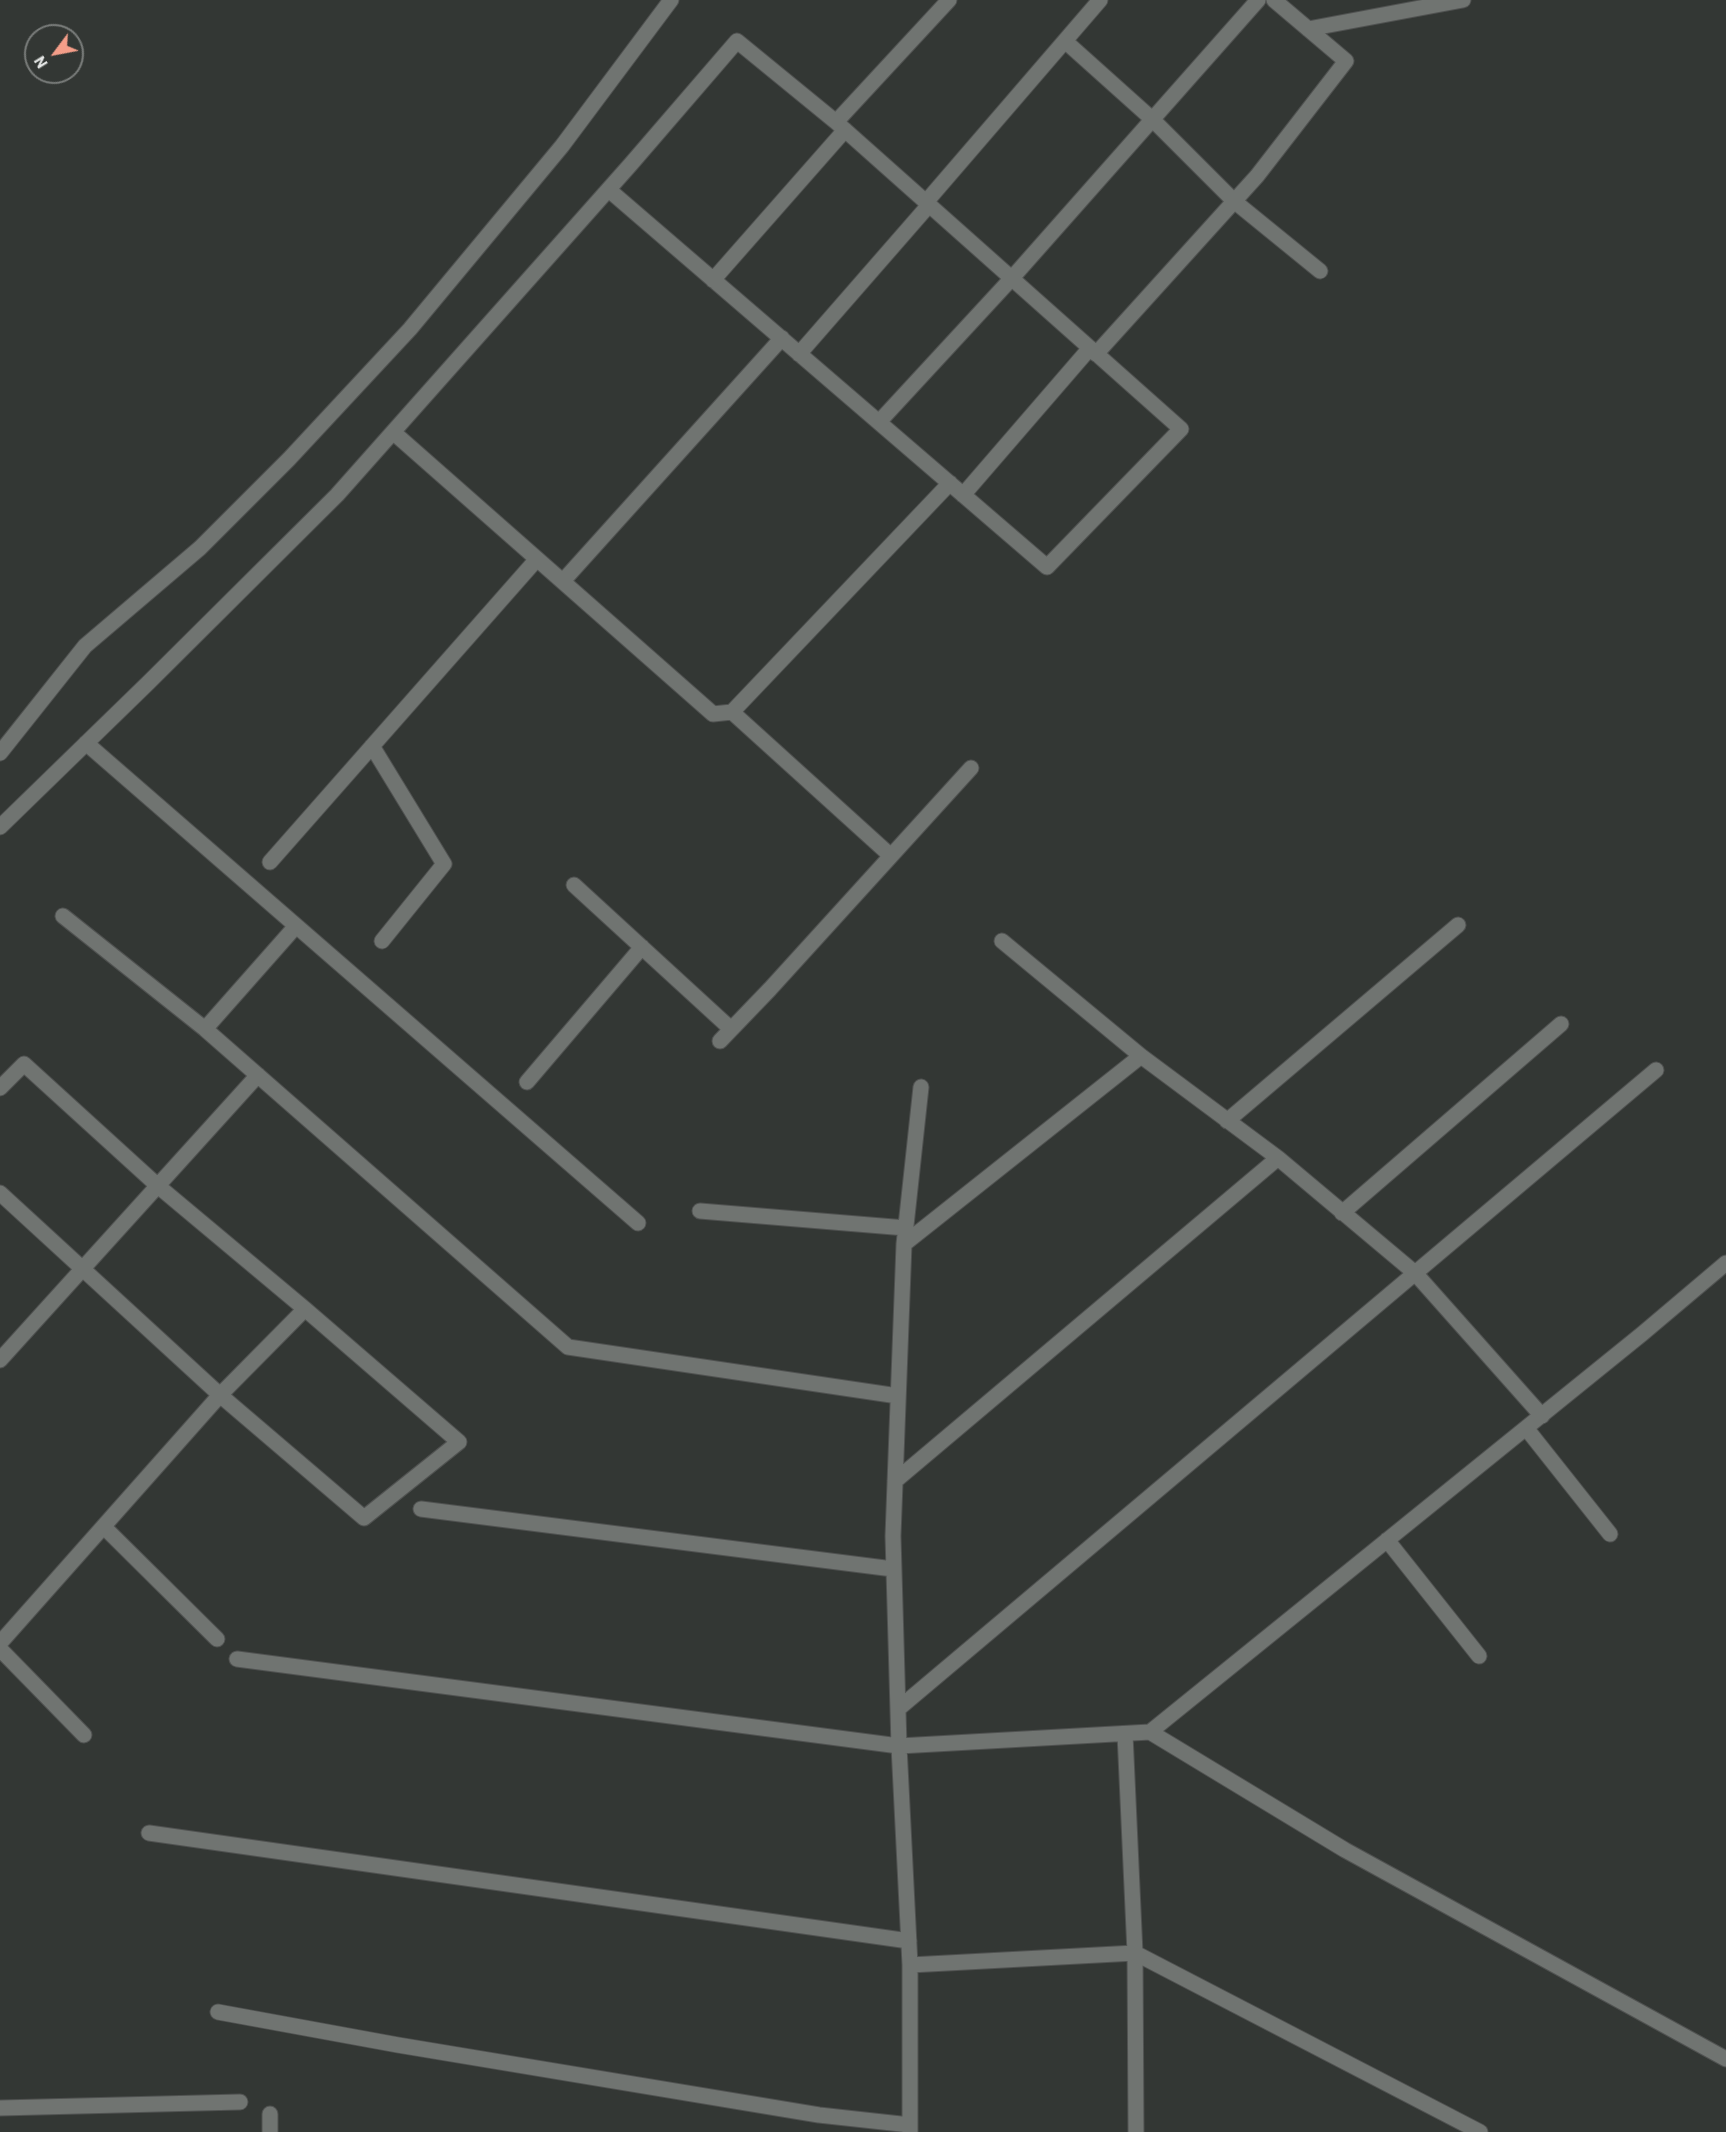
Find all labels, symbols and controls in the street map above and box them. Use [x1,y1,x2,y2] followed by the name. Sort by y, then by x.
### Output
[24,24,84,84] north arrow
[29,53,51,72] text: N

